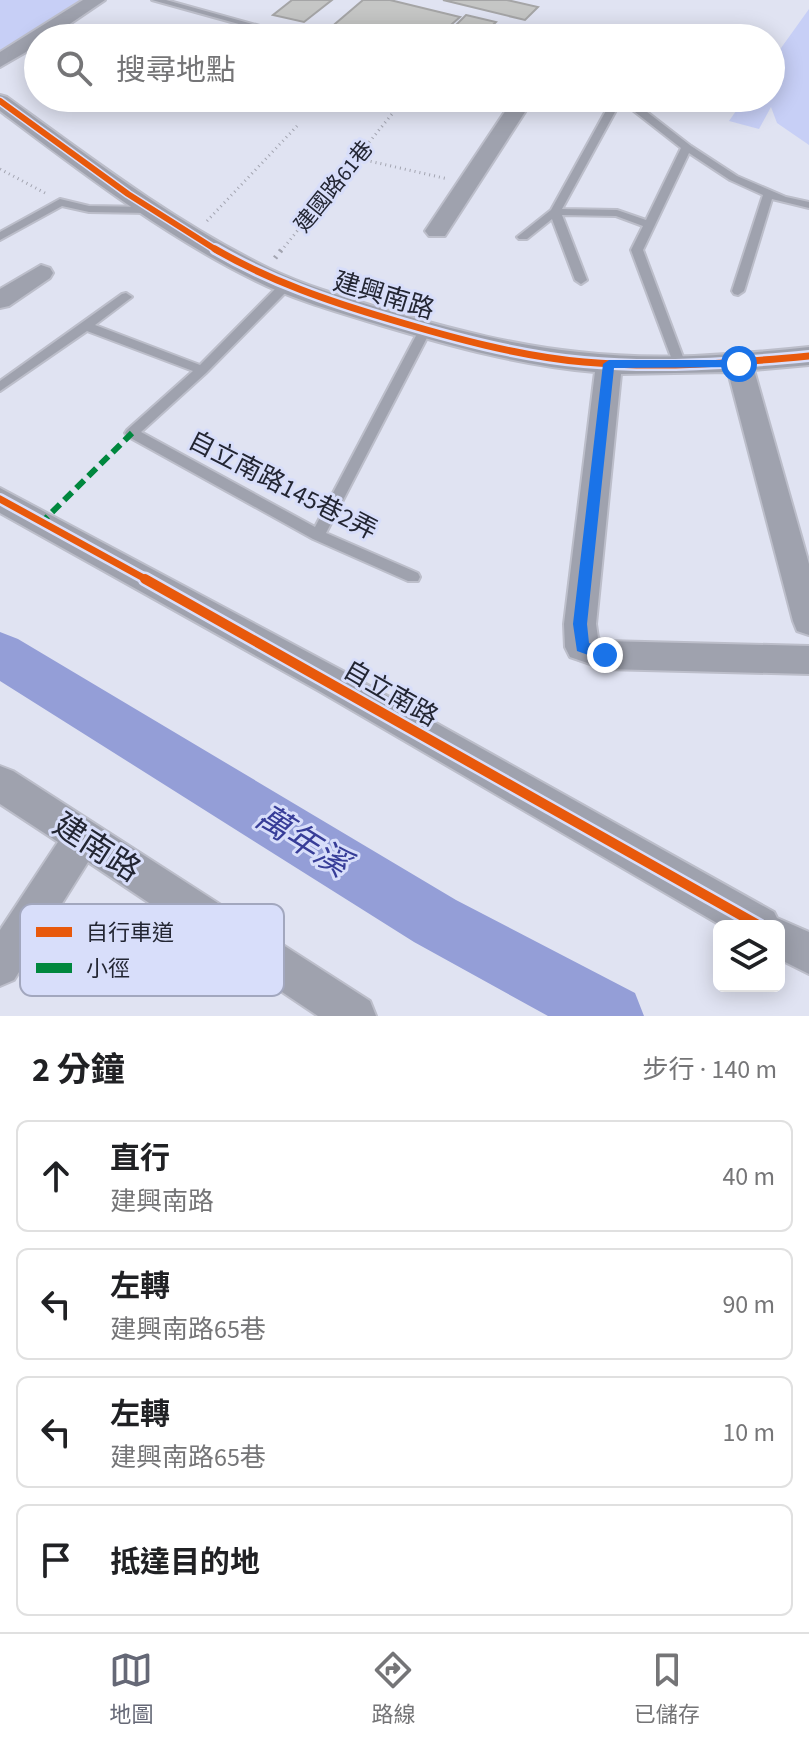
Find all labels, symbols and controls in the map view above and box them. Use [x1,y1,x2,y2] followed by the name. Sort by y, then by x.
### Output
[24,24,785,112] search box
[52,46,96,90] icon: search
[116,49,236,92] text: 搜尋地點
[287,134,381,239] street label: 建國路61巷
[329,263,439,328] street label: 建興南路
[721,346,757,382] route start
[182,422,384,549] street label: 自立南路145巷2弄
[587,637,623,673] route end
[336,651,445,735] street label: 自立南路
[246,793,362,891] water label: 萬年溪
[44,802,149,893] street label: 建南路
[20,904,284,996] legend
[86,917,174,949] text: 自行車道
[713,920,785,992] map controls
[713,920,785,992] button: layers
[86,953,130,985] text: 小徑
[32,1046,125,1095] text: 2 分鐘
[643,1051,777,1088] text: 步行 · 140 m
[110,1137,170,1180] text: 直行
[34,1154,78,1198] icon: ahead
[722,1158,775,1195] text: 40 m
[110,1183,214,1220] text: 建興南路
[110,1265,170,1308] text: 左轉
[34,1282,78,1326] icon: left
[722,1286,775,1323] text: 90 m
[110,1311,266,1348] text: 建興南路65巷
[110,1393,170,1436] text: 左轉
[34,1410,78,1454] icon: left
[722,1414,775,1451] text: 10 m
[110,1439,266,1476] text: 建興南路65巷
[34,1538,78,1582] icon: arrive
[110,1541,260,1584] text: 抵達目的地
[109,1648,153,1731] tab: 地圖
[371,1648,416,1731] tab: 路線
[634,1648,700,1731] tab: 已儲存

